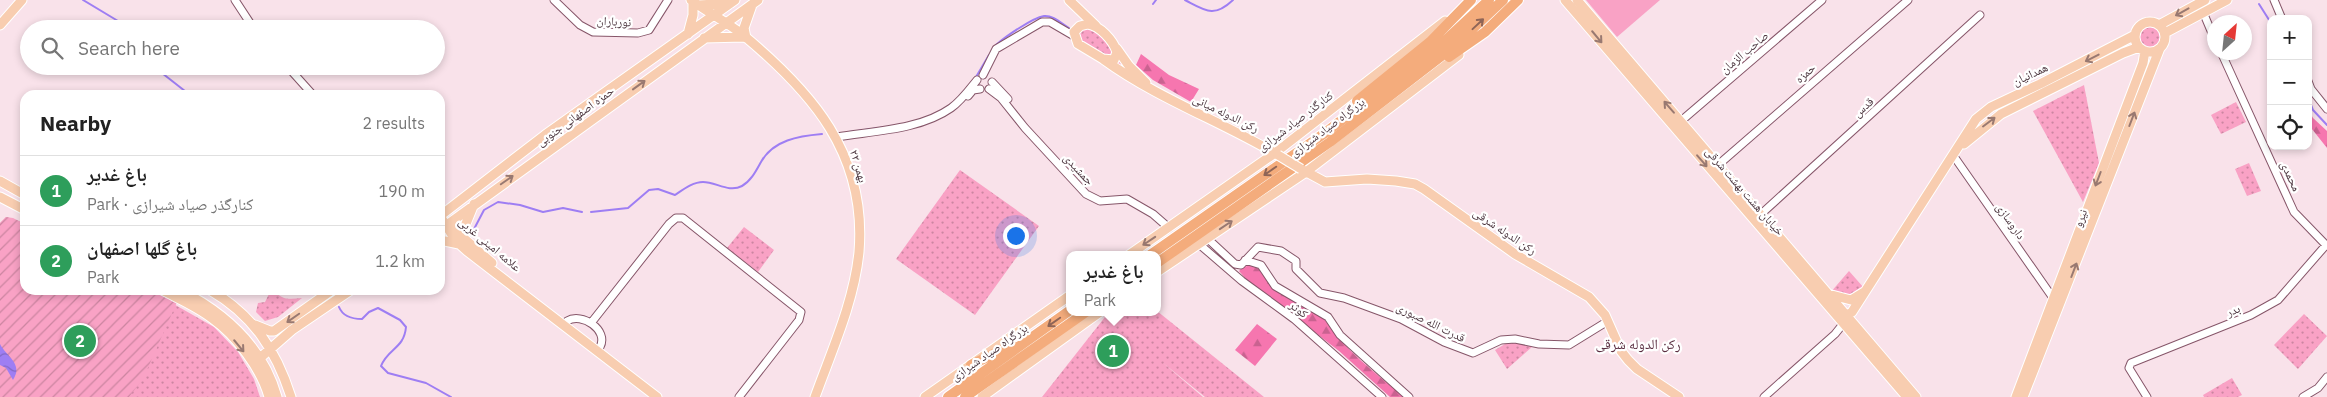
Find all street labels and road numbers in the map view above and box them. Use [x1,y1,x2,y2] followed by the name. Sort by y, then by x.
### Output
[596,13,632,30] street label: نورباران
[1717,27,1771,77] street label: صاحب الزمان
[2010,59,2050,89] street label: همدانیان
[1792,60,1819,86] street label: حمزه
[533,83,617,150] street label: حمزه اصفهانی جنوبی
[1254,88,1336,154] street label: کنارگذر صیاد شیرازی
[1191,91,1262,136] street label: رکن الدوله میانی
[1287,94,1368,160] street label: بزرگراه صیاد شیرازی
[1849,94,1877,120] street label: قدس
[1702,144,1788,239] street label: خیابان هشت بهشت شرقی
[847,148,871,184] street label: ۲۲ بهمن
[1060,150,1098,188] street label: جمشیدی
[2278,159,2304,193] street label: محمدی
[1993,200,2029,242] street label: داروسازی
[1471,204,1540,258] street label: رکن الدوله شرقی
[2070,207,2090,229] street label: نیرو
[456,214,524,275] street label: علامه امینی غربی
[1286,296,1311,321] street label: کوثر
[1394,299,1468,345] street label: قدرت الله صبوری
[2223,300,2242,320] street label: بدر
[948,320,1030,384] street label: بزرگراه صیاد شیرازی

